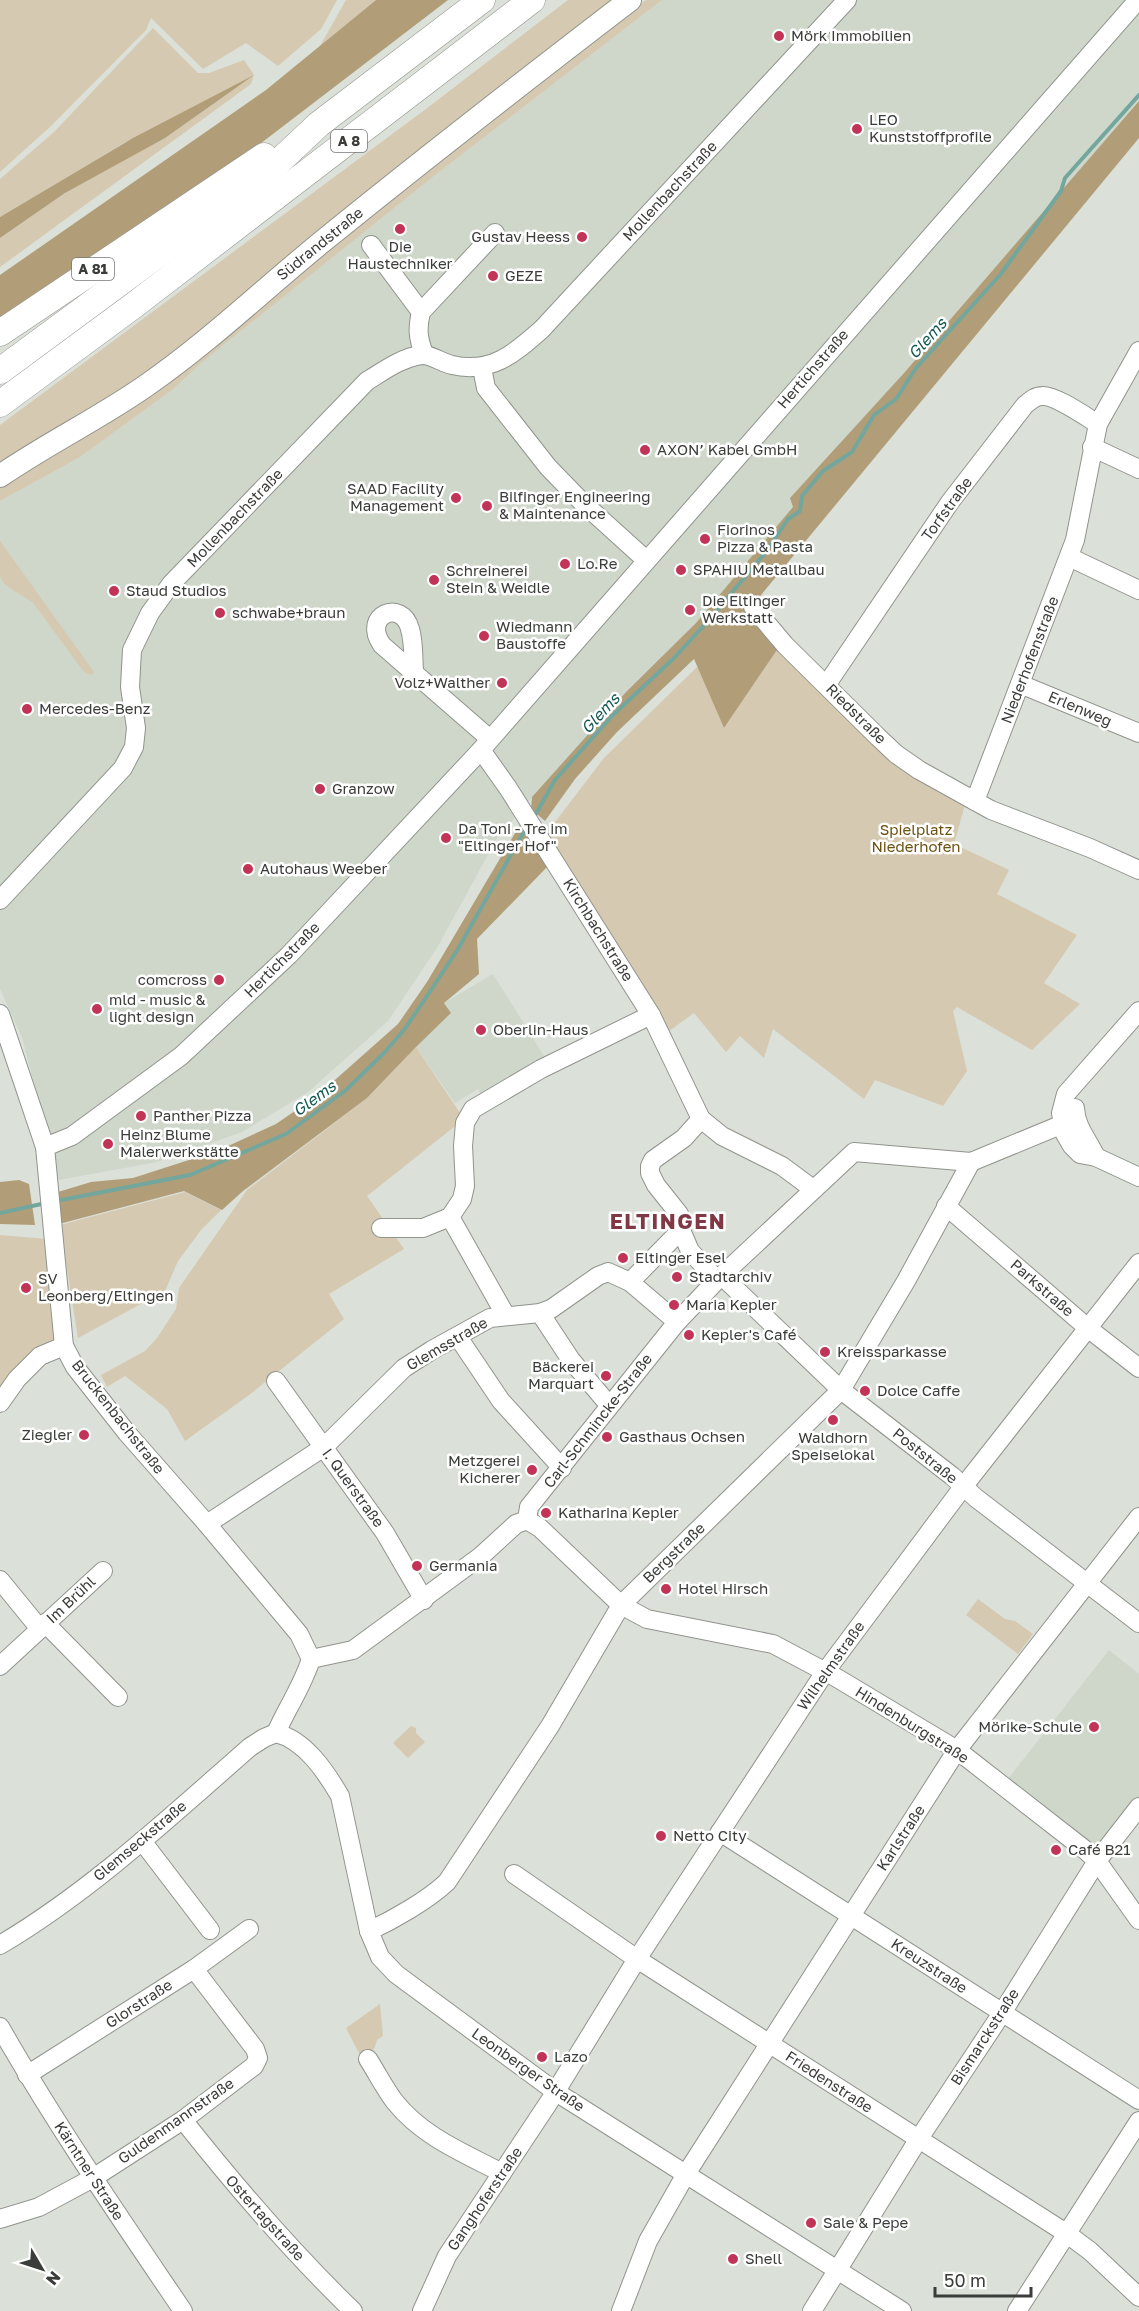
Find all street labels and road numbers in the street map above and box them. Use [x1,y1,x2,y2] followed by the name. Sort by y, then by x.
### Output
[331,130,367,152] road number: A 8
[618,136,720,244] street label: Mollenbachstraße
[272,203,366,284] street label: Südrandstraße
[72,258,114,280] road number: A 81
[773,325,852,412] street label: Hertichstraße
[183,464,286,570] street label: Mollenbachstraße
[917,473,975,544] street label: Torfstraße
[997,593,1062,726] street label: Niederhofenstraße
[823,679,891,747] street label: Riedstraße
[1046,687,1115,730] street label: Erlenweg
[560,875,638,985] street label: Kirchbachstraße
[240,918,323,1001] street label: Hertichstraße
[1007,1255,1078,1320] street label: Parkstraße
[403,1313,491,1374] street label: Glemsstraße
[539,1349,655,1491] street label: Carl-Schmincke-Straße
[69,1356,169,1477] street label: Bruckenbachstraße
[890,1424,962,1487] street label: Poststraße
[319,1444,389,1531] street label: I. Querstraße
[639,1518,708,1586] street label: Bergstraße
[42,1572,99,1627] street label: Im Brühl
[793,1617,868,1713] street label: Wilhelmstraße
[852,1682,973,1767] street label: Hindenburgstraße
[89,1796,190,1884] street label: Glemseckstraße
[872,1801,928,1874] street label: Karlstraße
[888,1934,971,1997] street label: Kreuzstraße
[102,1975,175,2031] street label: Glorstraße
[946,1984,1022,2088] street label: Bismarckstraße
[469,2024,589,2115] street label: Leonberger Straße
[783,2046,877,2116] street label: Friedenstraße
[114,2073,237,2167] street label: Guldenmannstraße
[51,2118,129,2223] street label: Kärntner Straße
[443,2143,526,2254] street label: Ganghoferstraße
[223,2171,309,2264] street label: Ostertagstraße

